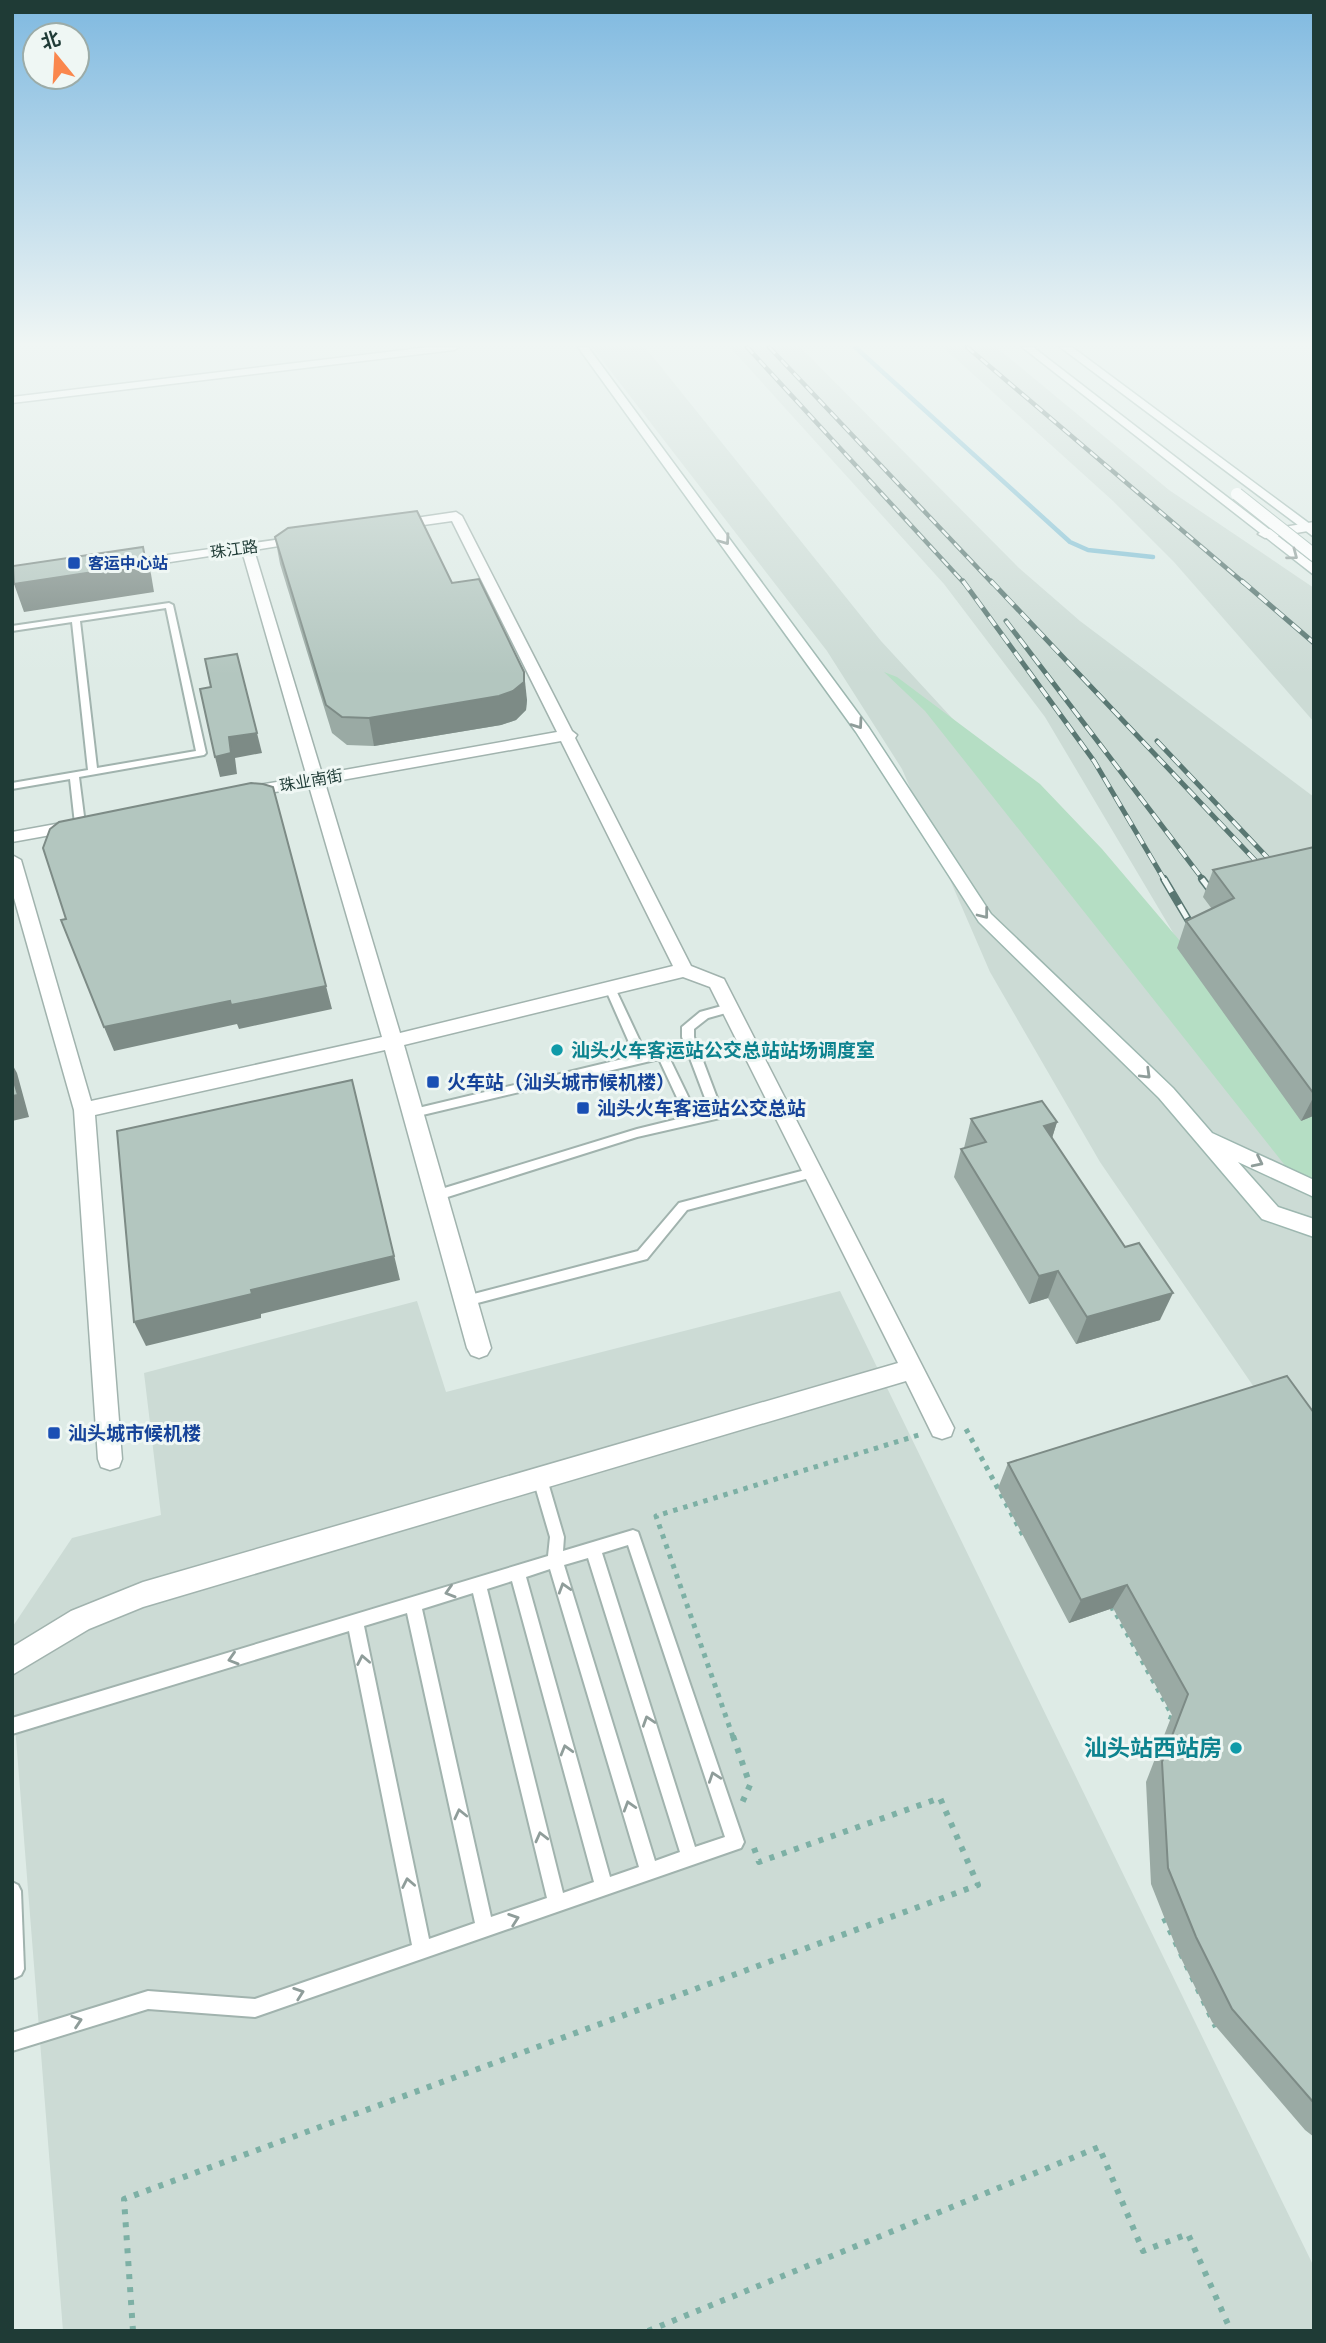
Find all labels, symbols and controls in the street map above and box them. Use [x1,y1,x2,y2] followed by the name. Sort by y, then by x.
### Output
[21,21,91,91] north arrow
[39,27,63,53] text: 北
[717,532,730,545] one-way arrow
[209,538,259,561] street label: 珠江路
[1285,547,1297,559] one-way arrow
[66,555,82,571] marker: 客运中心站
[88,555,168,572] place label: 客运中心站
[850,716,862,729] one-way arrow
[278,767,344,794] street label: 珠业南街
[975,906,988,919] one-way arrow
[571,1040,875,1061] place label: 汕头火车客运站公交总站站场调度室
[549,1042,565,1058] marker: 汕头火车客运站公交总站站场调度室
[1137,1065,1150,1078] one-way arrow
[447,1072,675,1093] place label: 火车站（汕头城市候机楼）
[425,1074,441,1090] marker: 火车站（汕头城市候机楼）
[597,1098,806,1119] place label: 汕头火车客运站公交总站
[575,1100,591,1116] marker: 汕头火车客运站公交总站
[1251,1154,1263,1168] one-way arrow
[68,1423,201,1444] place label: 汕头城市候机楼
[46,1425,62,1441] marker: 汕头城市候机楼
[557,1582,572,1594] one-way arrow
[445,1584,457,1599] one-way arrow
[227,1650,239,1665] one-way arrow
[356,1654,371,1666] one-way arrow
[641,1716,656,1728] one-way arrow
[1084,1735,1222,1761] place label: 汕头站西站房
[1228,1740,1244,1756] marker: 汕头站西站房
[560,1745,574,1757] one-way arrow
[707,1771,722,1783] one-way arrow
[623,1800,638,1812] one-way arrow
[453,1808,468,1820] one-way arrow
[535,1831,549,1843] one-way arrow
[402,1877,417,1889] one-way arrow
[507,1913,519,1927] one-way arrow
[292,1987,304,2001] one-way arrow
[71,2014,83,2029] one-way arrow

